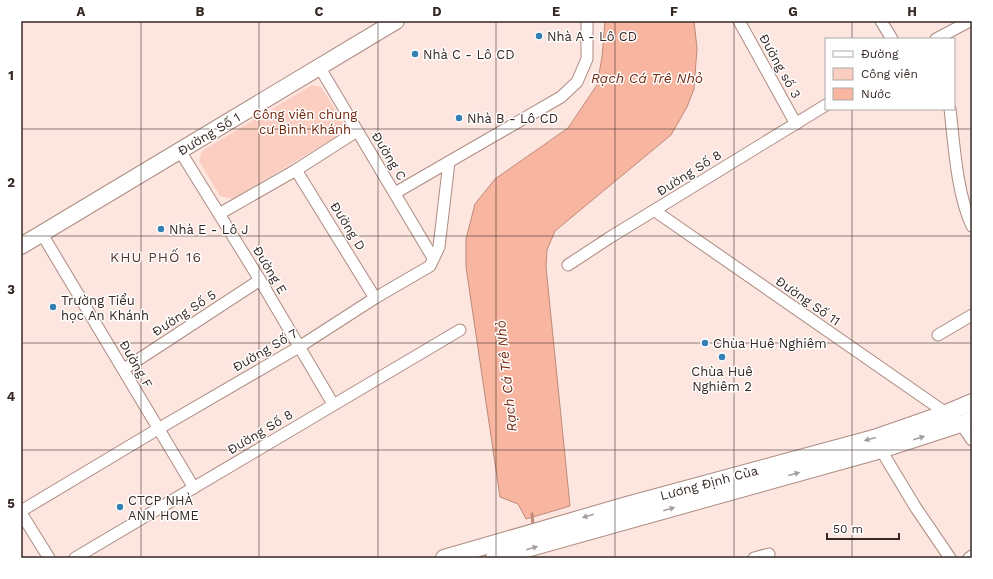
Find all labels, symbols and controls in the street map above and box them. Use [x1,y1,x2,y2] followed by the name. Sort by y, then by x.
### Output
[77,4,86,19] text: A
[196,4,205,19] text: B
[315,4,324,19] text: C
[432,4,442,19] text: D
[552,4,560,19] text: E
[670,4,678,19] text: F
[788,4,798,19] text: G
[907,4,917,19] text: H
[547,29,637,44] place label: Nhà A - Lô CD
[534,31,544,41] marker: Nhà A - Lô CD
[756,31,804,101] street label: Đường số 3
[825,38,955,110] legend
[423,47,515,62] place label: Nhà C - Lô CD
[861,47,899,61] text: Đường
[410,49,420,59] marker: Nhà C - Lô CD
[861,67,918,81] text: Công viên
[8,68,14,83] text: 1
[591,70,703,86] water label: Rạch Cá Trê Nhỏ
[861,87,891,101] text: Nước
[253,107,357,137] park label: Công viên chung cư Bình Khánh
[175,109,243,159] street label: Đường Số 1
[467,111,558,126] place label: Nhà B - Lô CD
[454,113,464,123] marker: Nhà B - Lô CD
[369,129,409,183] street label: Đường C
[654,147,724,199] street label: Đường Số 8
[7,175,15,190] text: 2
[327,199,369,253] street label: Đường D
[169,222,249,237] place label: Nhà E - Lô J
[156,224,166,234] marker: Nhà E - Lô J
[250,243,290,297] street label: Đường E
[110,248,202,265] district label: KHU PHỐ 16
[773,273,843,329] street label: Đường Số 11
[7,282,15,297] text: 3
[149,287,219,339] street label: Đường Số 5
[61,293,149,323] place label: Trường Tiểu học An Khánh
[48,302,58,312] marker: Trường Tiểu học An Khánh
[492,319,520,433] water label: Rạch Cá Trê Nhỏ
[230,325,300,375] street label: Đường Số 7
[713,336,827,351] place label: Chùa Huê Nghiêm
[116,337,156,391] street label: Đường F
[700,338,710,348] marker: Chùa Huê Nghiêm
[717,352,727,362] marker: Chùa Huê Nghiêm 2
[691,364,753,394] place label: Chùa Huê Nghiêm 2
[7,389,16,404] text: 4
[225,407,295,457] street label: Đường Số 8
[913,434,925,440] one-way arrow
[863,436,875,442] one-way arrow
[658,463,760,503] street label: Lương Định Của
[788,471,800,477] one-way arrow
[128,492,199,523] place label: CTCP NHÀ ANN HOME
[7,496,15,511] text: 5
[115,502,125,512] marker: CTCP NHÀ ANN HOME
[663,506,675,512] one-way arrow
[582,513,594,519] one-way arrow
[827,515,899,541] scale bar
[833,522,863,536] text: 50 m
[526,544,538,550] one-way arrow

